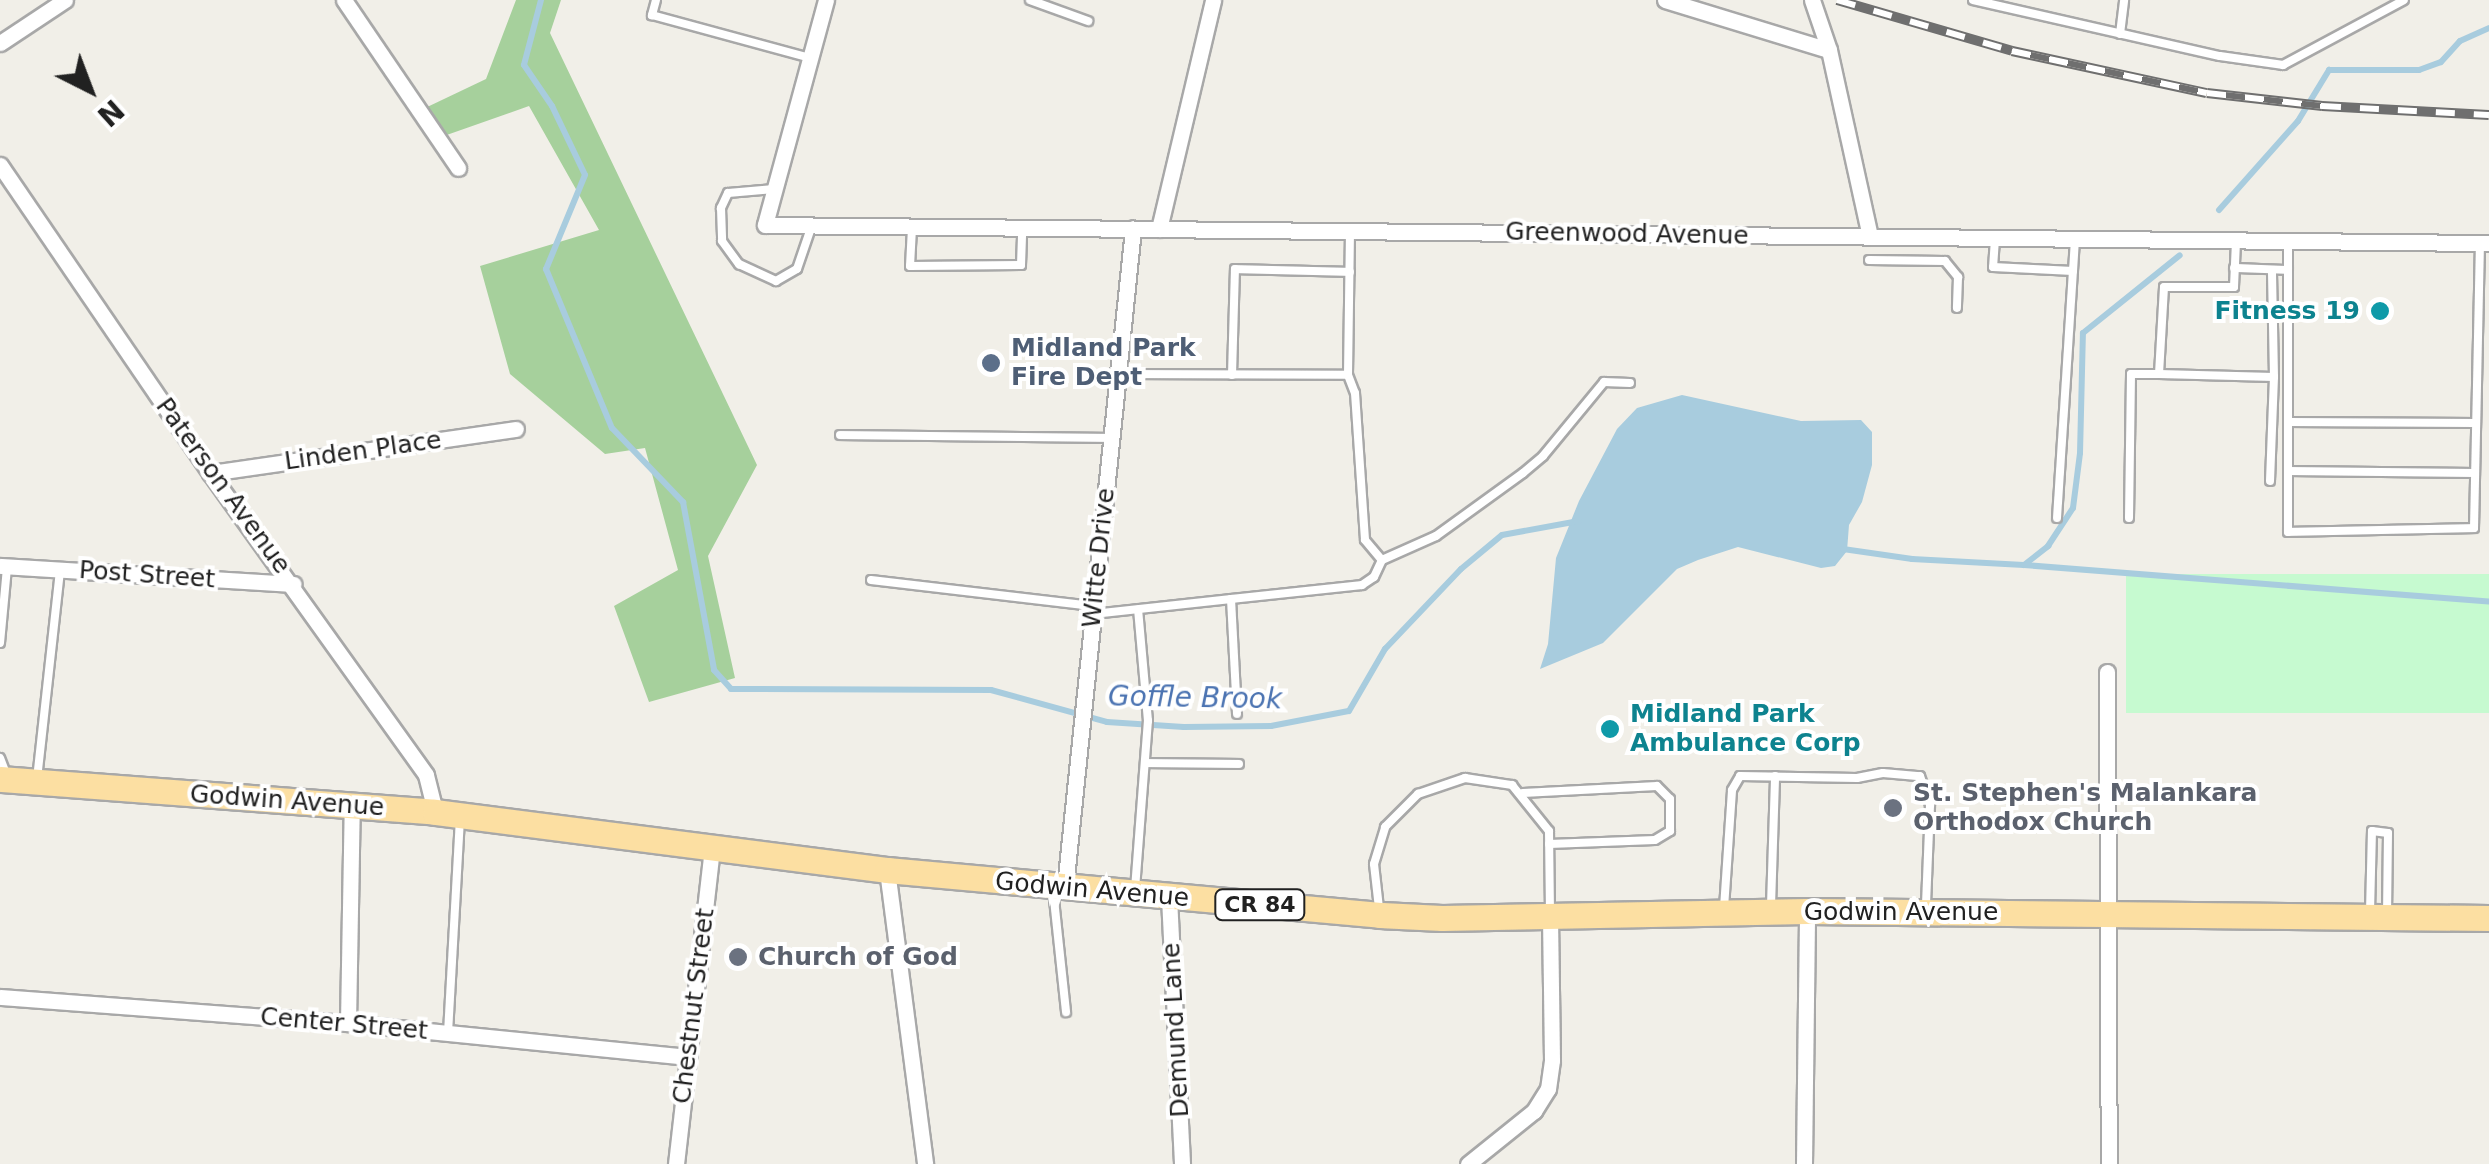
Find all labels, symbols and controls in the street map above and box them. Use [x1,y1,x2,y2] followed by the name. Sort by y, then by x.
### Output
[40,40,140,140] north arrow
[91,93,130,133] text: N
[1505,217,1749,251] street label: Greenwood Avenue
[2214,296,2360,326] place label: Fitness 19
[2369,300,2391,322] marker: Fitness 19
[1011,334,1196,393] place label: Midland Park Fire Dept
[980,352,1002,374] marker: Midland Park Fire Dept
[149,392,297,580] street label: Paterson Avenue
[283,425,443,477] street label: Linden Place
[1077,486,1121,630] street label: Witte Drive
[78,555,216,595] street label: Post Street
[1108,680,1282,716] water label: Goffle Brook
[1630,700,1861,759] place label: Midland Park Ambulance Corp
[1599,718,1621,740] marker: Midland Park Ambulance Corp
[189,779,385,823] street label: Godwin Avenue
[1913,779,2257,838] place label: St. Stephen's Malankara Orthodox Church
[1882,797,1904,819] marker: St. Stephen's Malankara Orthodox Church
[994,867,1190,913] street label: Godwin Avenue
[1212,888,1308,922] road number: CR 84
[1804,897,1998,927] street label: Godwin Avenue
[667,906,721,1106] street label: Chestnut Street
[758,942,958,972] place label: Church of God
[1156,942,1196,1118] street label: Demund Lane
[727,946,749,968] marker: Church of God
[259,1002,429,1046] street label: Center Street

